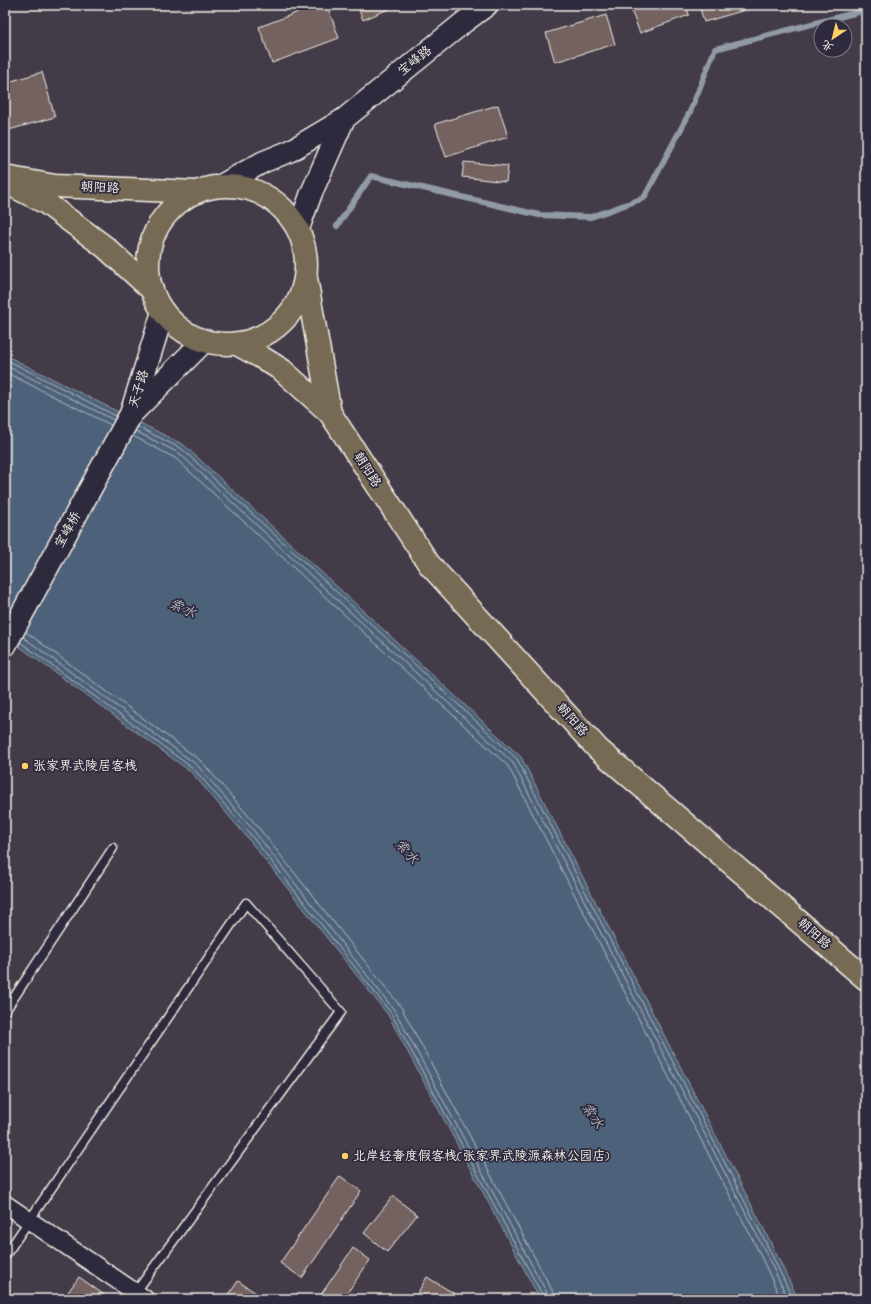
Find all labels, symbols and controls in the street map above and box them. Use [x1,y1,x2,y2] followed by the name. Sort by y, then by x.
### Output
[813,18,853,58] north arrow
[819,36,837,55] text: 北
[394,41,436,81] street label: 宝峰路
[80,177,120,199] street label: 朝阳路
[124,368,154,410] street label: 天子路
[348,448,386,492] street label: 朝阳路
[50,508,86,552] street label: 宝峰桥
[165,594,200,625] water label: 索水
[552,699,592,741] street label: 朝阳路
[33,757,137,776] place label: 张家界武陵居客栈
[20,761,30,771] marker: 张家界武陵居客栈
[389,835,424,870] water label: 索水
[793,914,835,954] street label: 朝阳路
[576,1099,609,1134] water label: 索水
[353,1147,609,1166] place label: 北岸轻奢度假客栈(张家界武陵源森林公园店)
[340,1151,350,1161] marker: 北岸轻奢度假客栈(张家界武陵源森林公园店)

